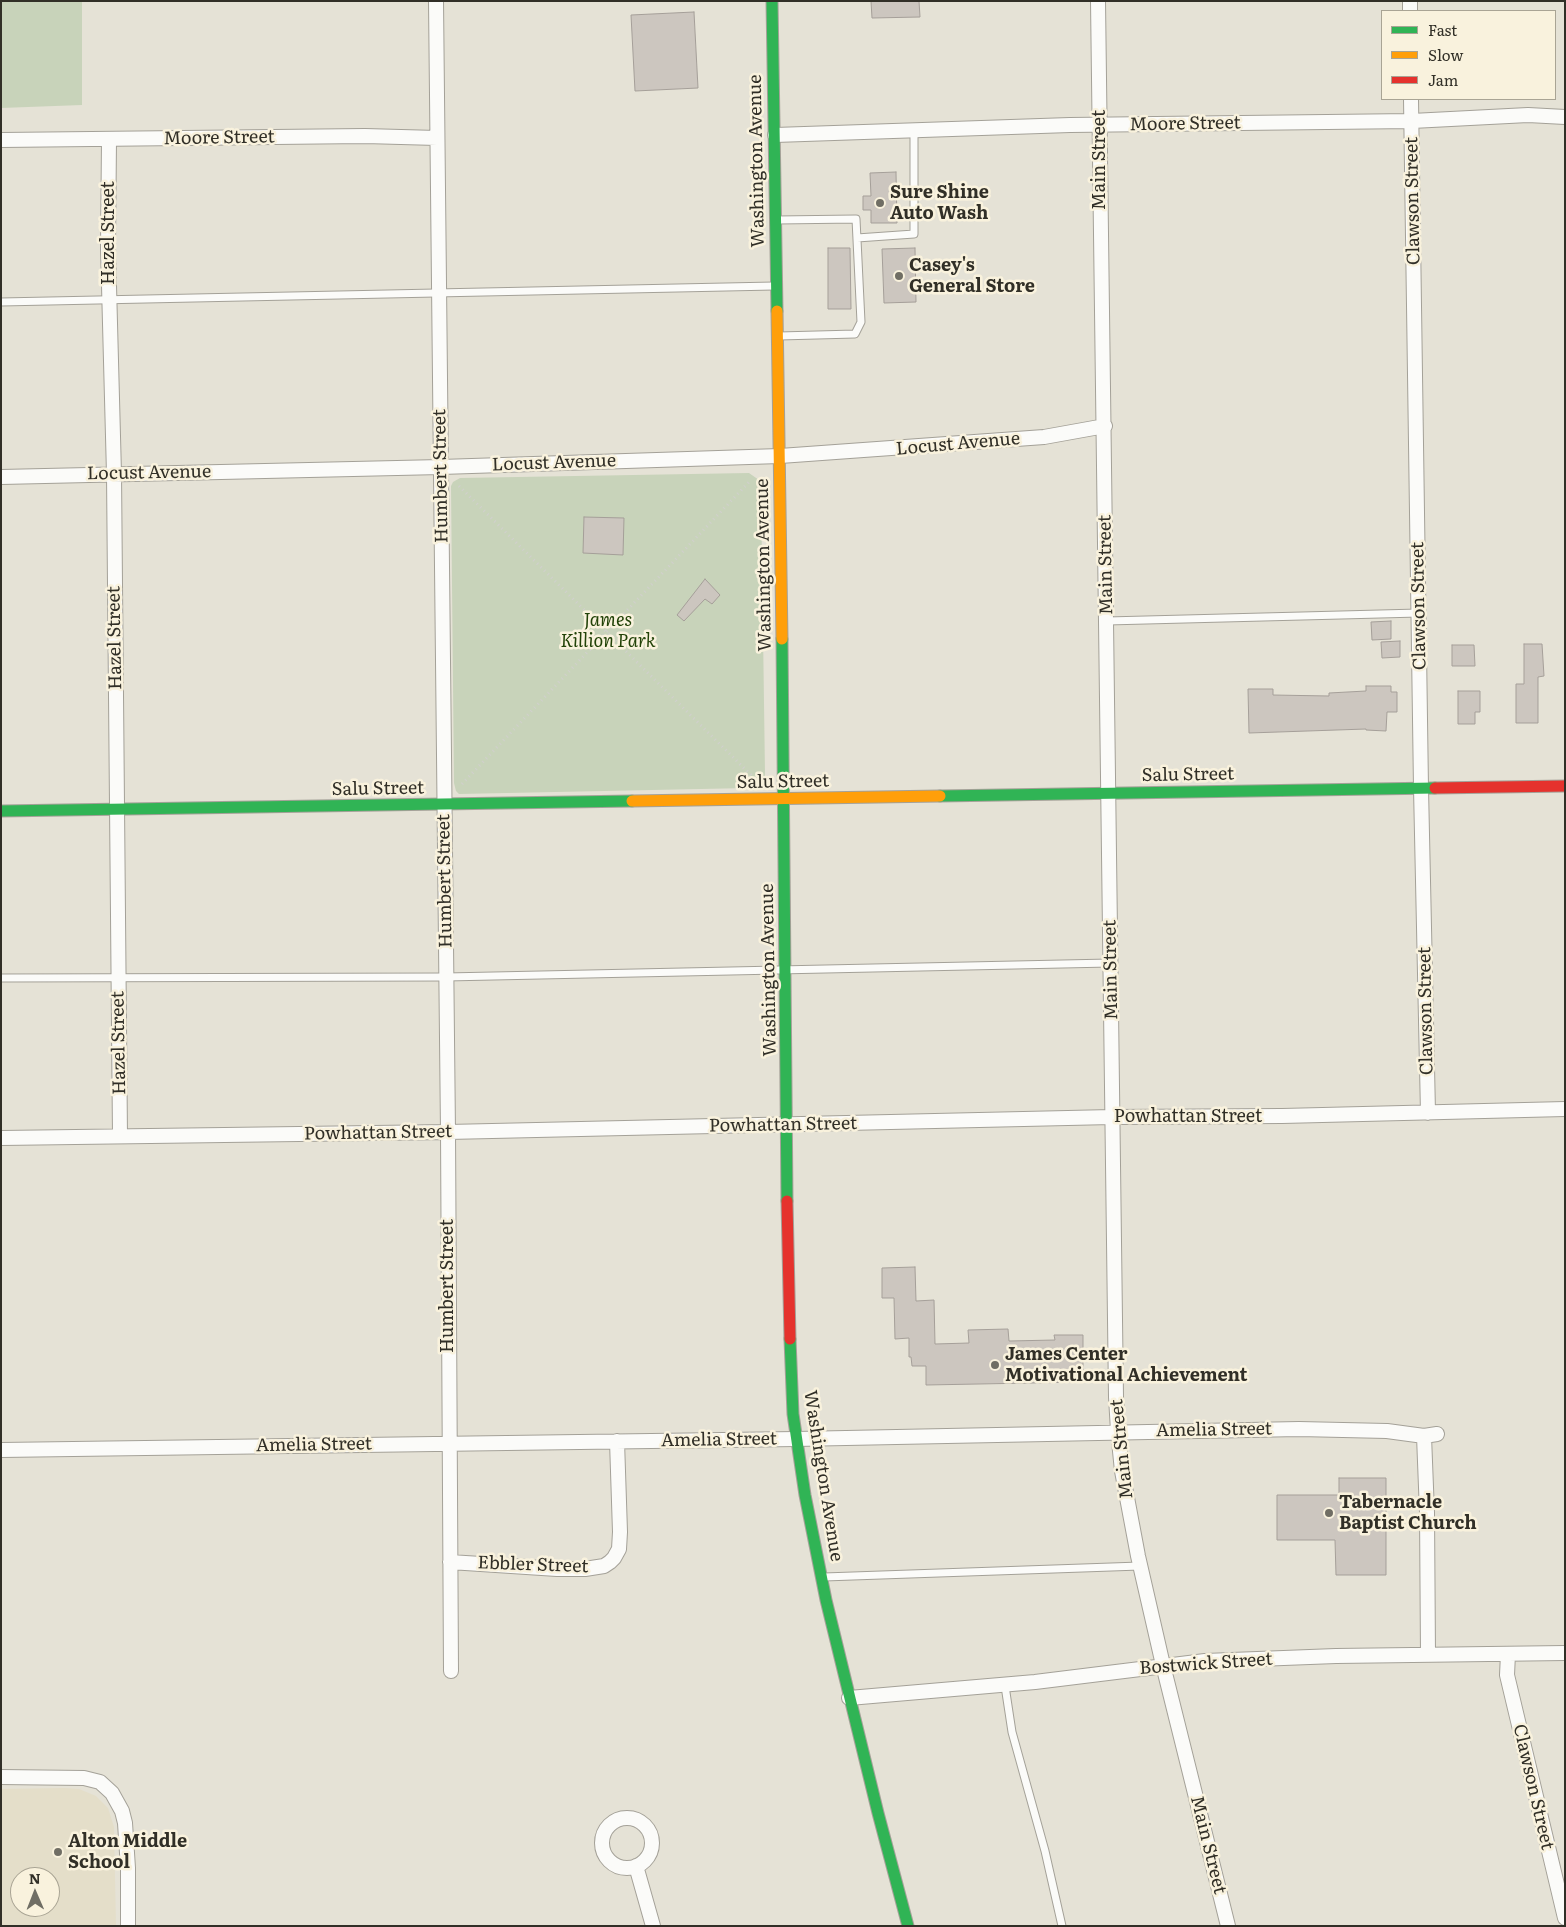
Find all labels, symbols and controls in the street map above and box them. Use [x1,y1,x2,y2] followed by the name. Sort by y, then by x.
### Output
[1381,10,1556,100] legend
[1428,18,1457,41] text: Fast
[1428,43,1463,66] text: Slow
[1428,68,1458,91] text: Jam
[745,74,769,248] street label: Washington Avenue
[1089,110,1111,210] street label: Main Street
[1129,112,1241,136] street label: Moore Street
[163,126,275,150] street label: Moore Street
[1401,137,1425,265] street label: Clawson Street
[98,181,120,285] street label: Hazel Street
[890,182,989,224] place label: Sure Shine Auto Wash
[874,197,886,209] marker: Sure Shine Auto Wash
[909,255,1035,298] place label: Casey's General Store
[893,270,905,282] marker: Casey's General Store
[429,409,453,543] street label: Humbert Street
[895,428,1021,460] street label: Locust Avenue
[491,450,617,476] street label: Locust Avenue
[87,461,211,485] street label: Locust Avenue
[752,478,776,652] street label: Washington Avenue
[1094,515,1118,615] street label: Main Street
[1407,542,1431,670] street label: Clawson Street
[103,586,127,690] street label: Hazel Street
[560,610,656,652] park label: James Killion Park
[1142,763,1234,787] street label: Salu Street
[737,770,829,794] street label: Salu Street
[332,777,424,801] street label: Salu Street
[433,814,457,948] street label: Humbert Street
[757,883,781,1057] street label: Washington Avenue
[1099,920,1123,1020] street label: Main Street
[1414,947,1438,1075] street label: Clawson Street
[107,991,131,1095] street label: Hazel Street
[1114,1106,1262,1128] street label: Powhattan Street
[709,1113,857,1137] street label: Powhattan Street
[304,1121,452,1145] street label: Powhattan Street
[437,1219,459,1353] street label: Humbert Street
[1005,1344,1247,1386] place label: James Center Motivational Achievement
[989,1359,1001,1371] marker: James Center Motivational Achievement
[799,1389,847,1563] street label: Washington Avenue
[1106,1398,1138,1500] street label: Main Street
[1156,1418,1272,1442] street label: Amelia Street
[661,1428,777,1452] street label: Amelia Street
[256,1433,372,1457] street label: Amelia Street
[1339,1492,1477,1535] place label: Tabernacle Baptist Church
[1323,1507,1335,1519] marker: Tabernacle Baptist Church
[477,1552,589,1578] street label: Ebbler Street
[1139,1649,1273,1679] street label: Bostwick Street
[1508,1722,1558,1852] street label: Clawson Street
[1185,1794,1231,1896] street label: Main Street
[68,1831,187,1874] place label: Alton Middle School
[52,1846,64,1858] marker: Alton Middle School
[10,1867,60,1917] north arrow
[29,1868,41,1888] text: N

